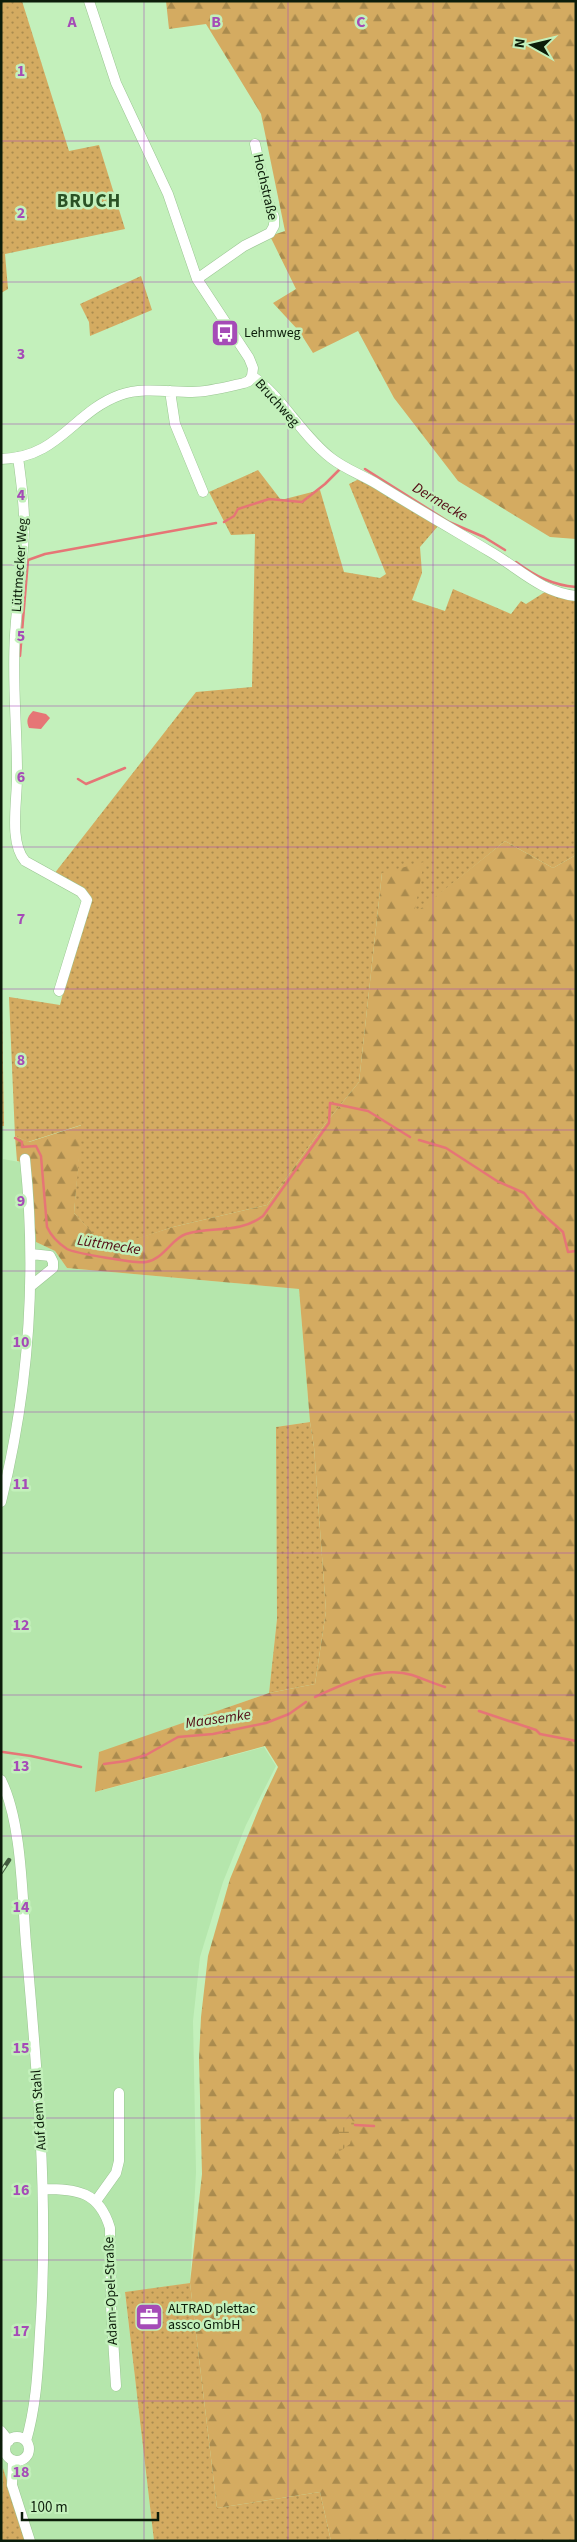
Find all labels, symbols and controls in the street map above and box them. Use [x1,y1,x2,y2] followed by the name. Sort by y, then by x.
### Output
[66,11,77,33] text: A
[211,11,221,33] text: B
[356,11,366,33] text: C
[507,20,557,70] north arrow
[510,37,531,49] text: N
[17,60,25,82] text: 1
[248,152,282,222] street label: Hochstraße
[57,188,121,215] district label: BRUCH
[17,202,25,224] text: 2
[210,318,240,348] bus stop icon: Lehmweg
[244,323,301,343] place label: Lehmweg
[17,343,25,365] text: 3
[250,375,304,431] street label: Bruchweg
[408,477,472,527] water label: Dermecke
[17,484,26,506] text: 4
[7,517,33,613] street label: Lüttmecker Weg
[17,625,25,647] text: 5
[17,766,25,788] text: 6
[17,908,25,930] text: 7
[17,1049,25,1071] text: 8
[17,1190,25,1212] text: 9
[76,1230,142,1260] water label: Lüttmecke
[13,1331,29,1353] text: 10
[13,1473,29,1495] text: 11
[13,1614,29,1636] text: 12
[184,1704,252,1734] water label: Maasemke
[13,1755,29,1777] text: 13
[13,1896,30,1918] text: 14
[13,2037,29,2059] text: 15
[26,2068,52,2151] street label: Auf dem Stahl
[13,2179,29,2201] text: 16
[99,2236,123,2346] street label: Adam-Opel-Straße
[168,2299,256,2335] place label: ALTRAD plettac assco GmbH
[134,2302,164,2332] office icon: ALTRAD plettac assco GmbH
[13,2320,29,2342] text: 17
[13,2461,29,2483] text: 18
[22,2490,159,2522] scale bar
[30,2497,68,2518] text: 100 m

